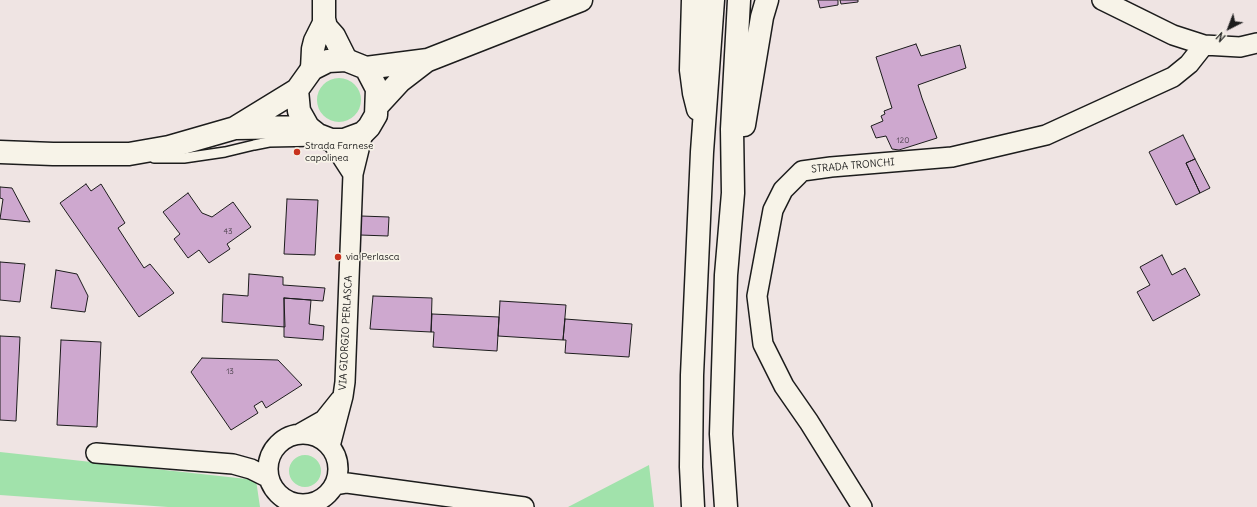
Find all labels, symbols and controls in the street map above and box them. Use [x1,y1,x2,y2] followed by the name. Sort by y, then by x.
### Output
[1209,8,1249,48] north arrow
[1213,29,1228,45] text: N
[897,136,909,146] house number: 120
[305,140,373,164] place label: Strada Farnese capolinea
[292,147,302,157] marker: Strada Farnese capolinea
[811,156,895,176] street label: STRADA TRONCHI
[223,227,233,237] house number: 43
[346,251,399,263] place label: via Perlasca
[333,252,343,262] marker: via Perlasca
[337,275,355,391] street label: VIA GIORGIO PERLASCA
[226,367,234,377] house number: 13

